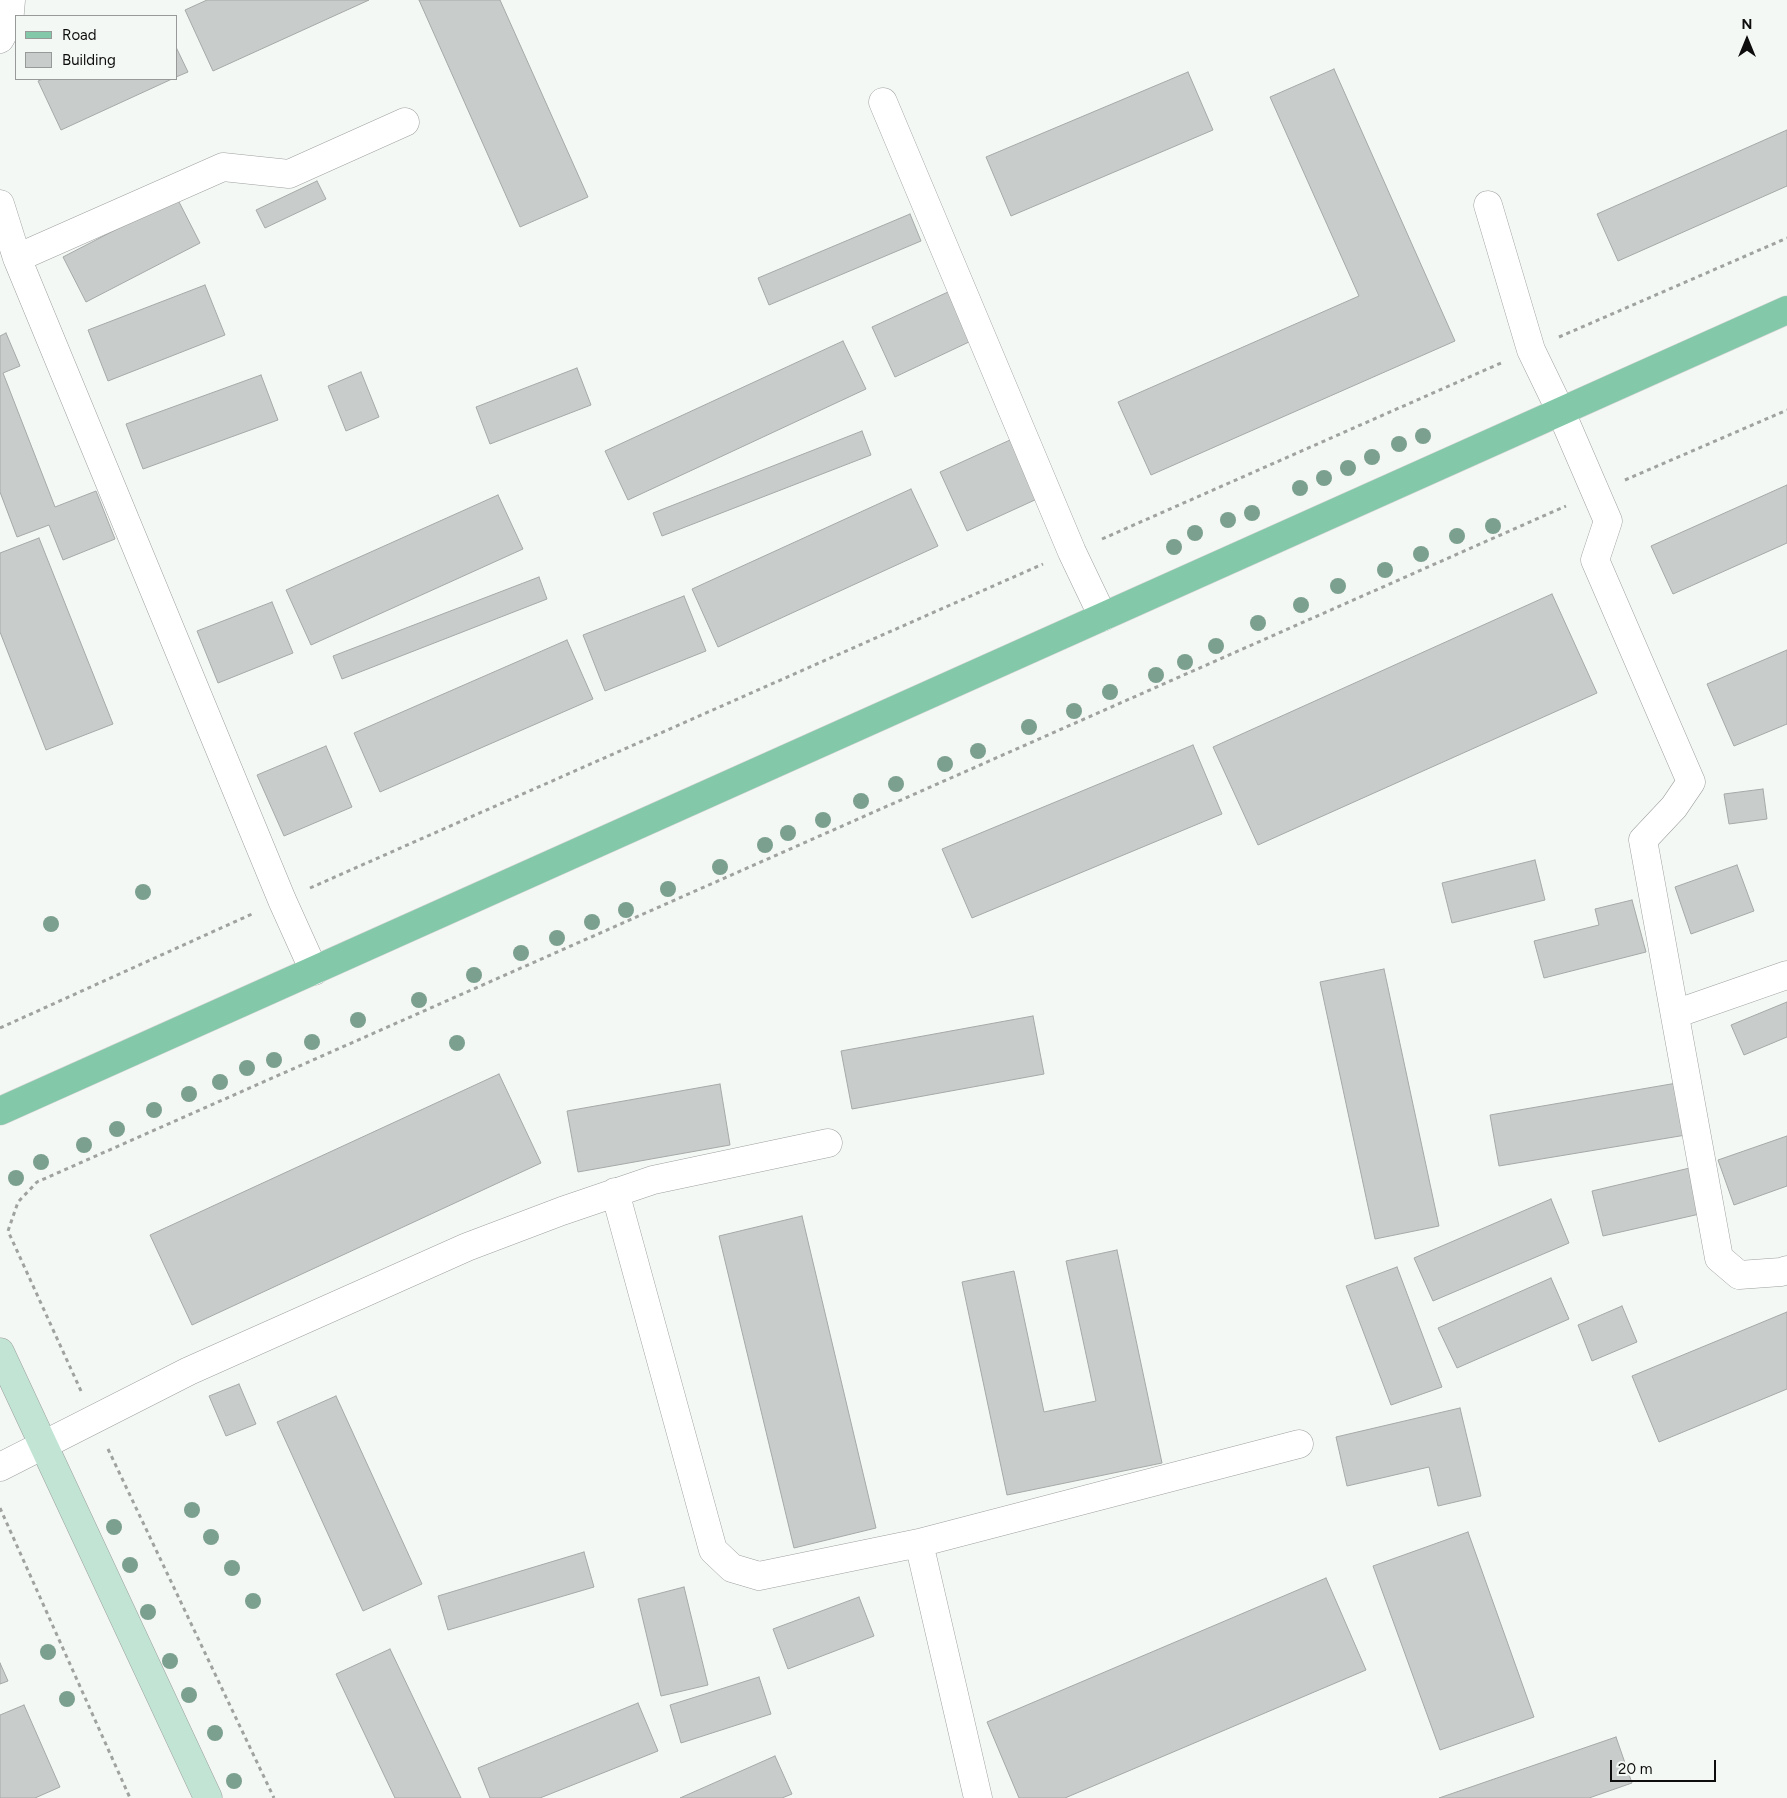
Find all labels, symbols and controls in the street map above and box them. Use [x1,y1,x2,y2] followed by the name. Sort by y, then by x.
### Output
[15,15,178,80] legend
[1722,15,1772,65] north arrow
[1742,16,1752,33] text: N
[62,26,97,44] text: Road
[62,51,116,69] text: Building
[1612,1750,1718,1782] scale bar
[1618,1760,1652,1778] text: 20 m

